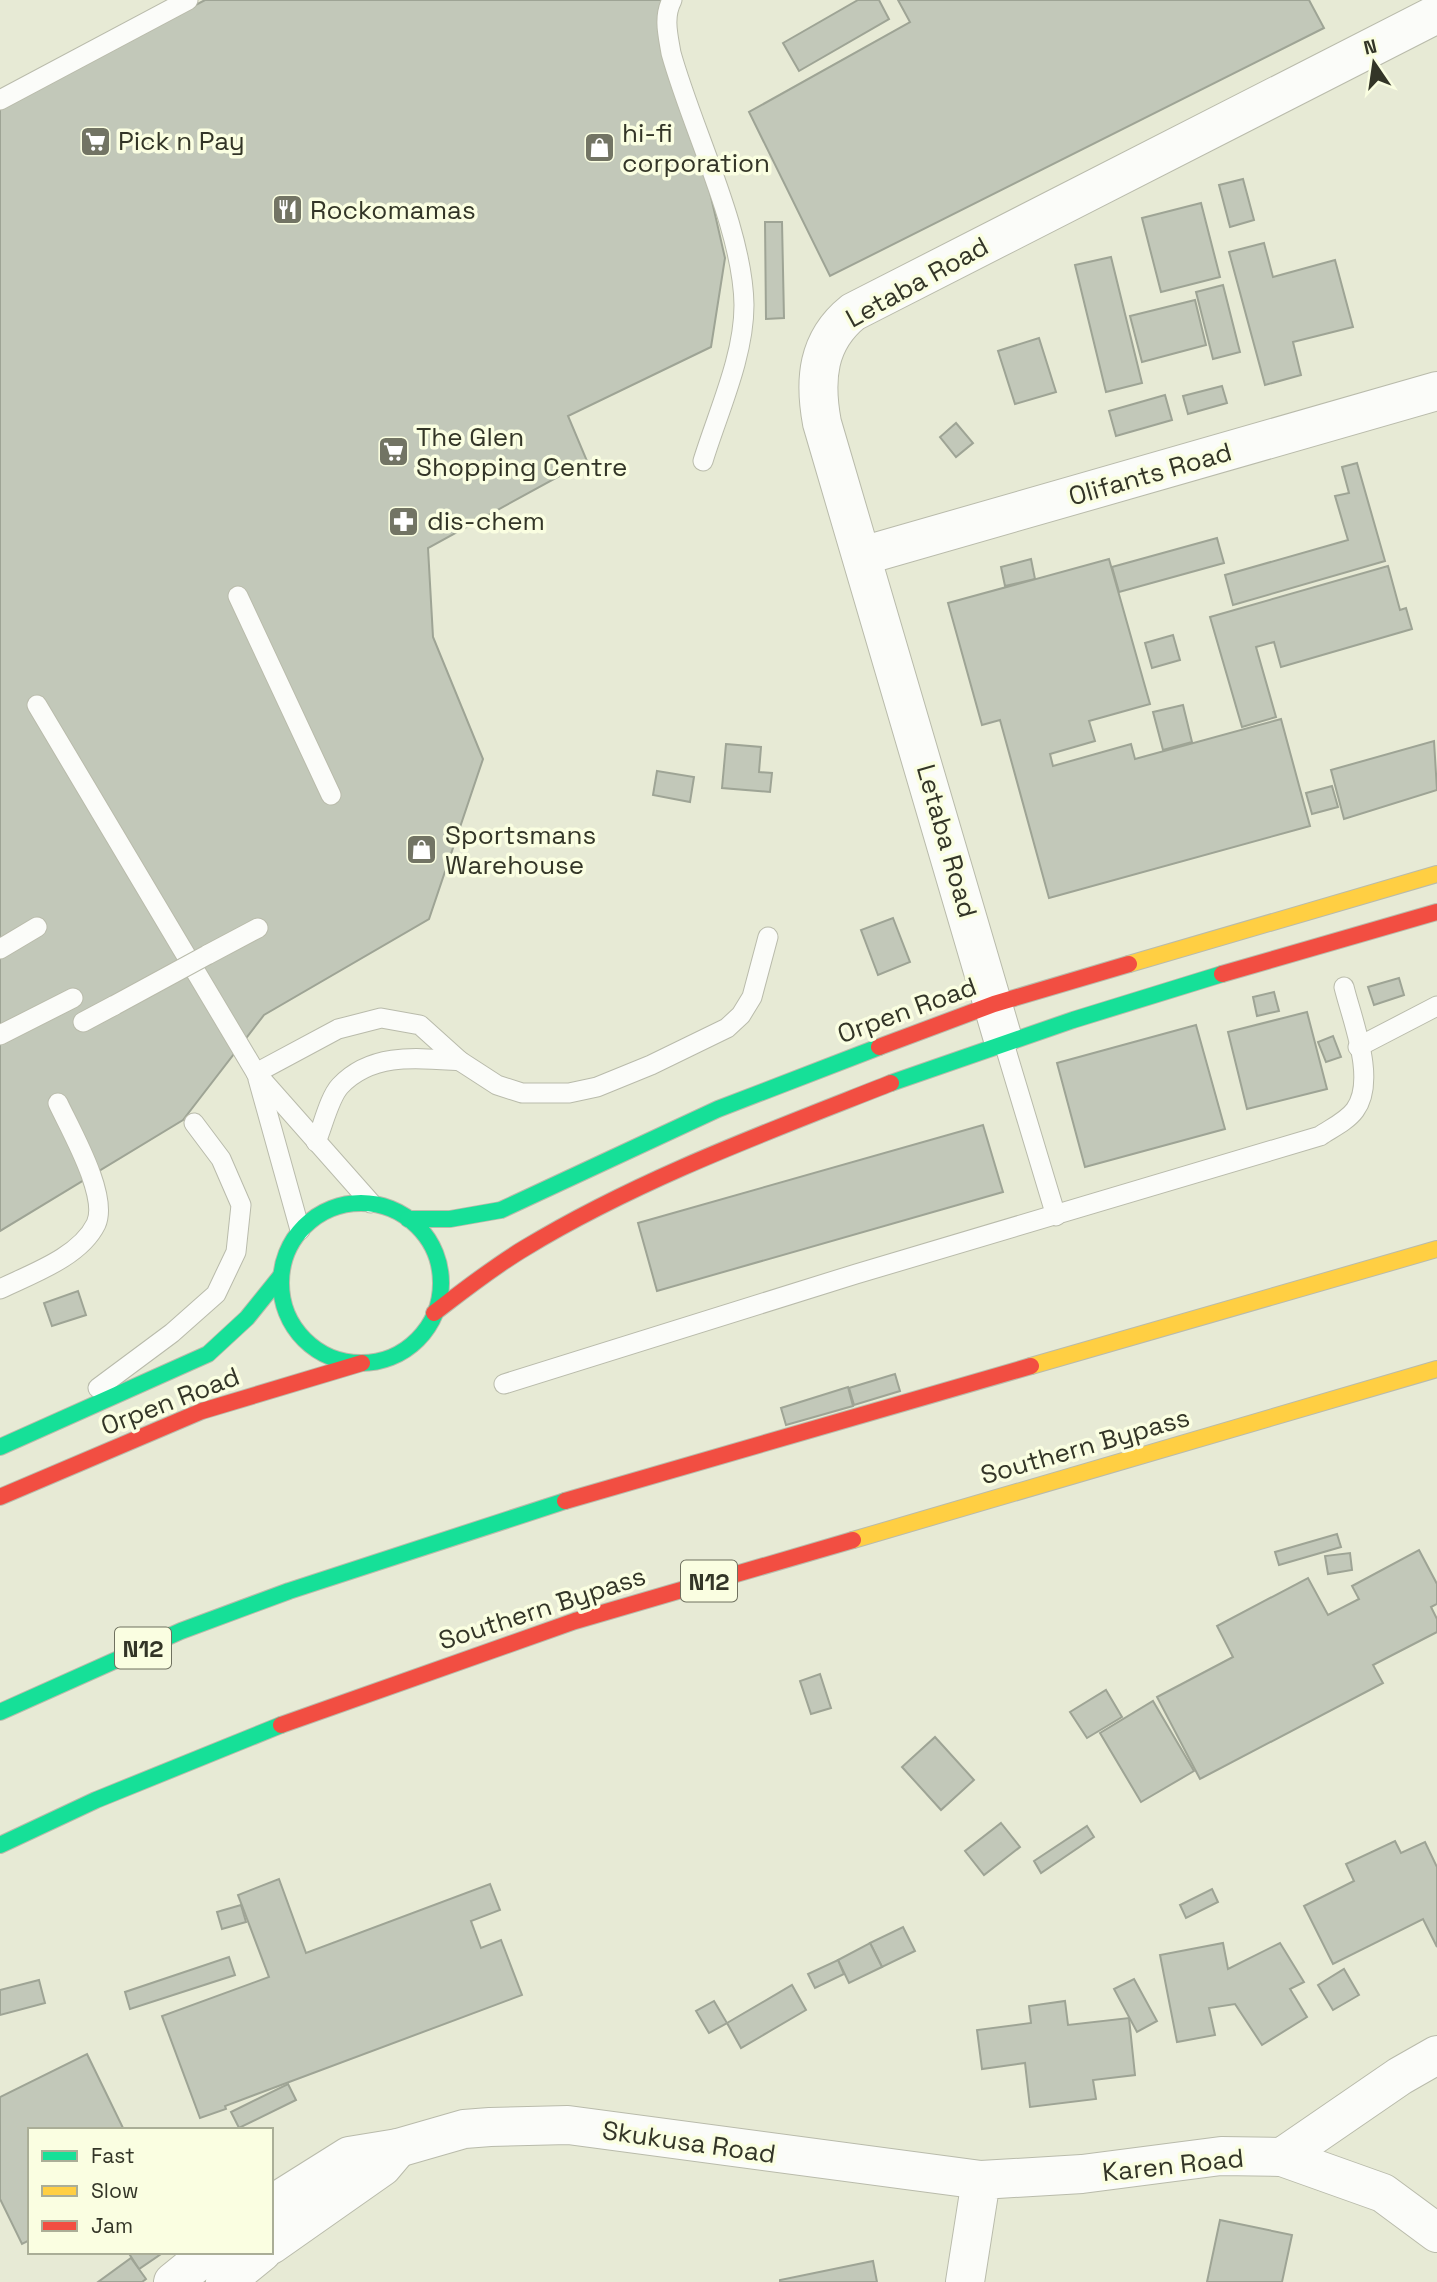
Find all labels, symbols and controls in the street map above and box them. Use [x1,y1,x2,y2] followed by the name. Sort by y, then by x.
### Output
[1339,28,1409,98] north arrow
[1361,33,1379,61] text: N
[622,116,770,180] place label: hi-fi corporation
[78,124,112,158] supermarket icon: Pick n Pay
[118,124,245,158] place label: Pick n Pay
[582,131,616,165] shop icon: hi-fi corporation
[270,193,304,227] restaurant icon: Rockomamas
[310,193,476,227] place label: Rockomamas
[840,229,994,335] street label: Letaba Road
[416,420,627,484] place label: The Glen Shopping Centre
[1065,434,1235,514] street label: Olifants Road
[376,435,410,469] supermarket icon: The Glen Shopping Centre
[387,504,421,538] pharmacy icon: dis-chem
[427,504,545,538] place label: dis-chem
[909,760,985,922] street label: Letaba Road
[445,818,596,882] place label: Sportsmans Warehouse
[405,833,439,867] shop icon: Sportsmans Warehouse
[833,969,981,1051] street label: Orpen Road
[96,1359,244,1443] street label: Orpen Road
[977,1400,1193,1492] street label: Southern Bypass
[434,1558,650,1658] street label: Southern Bypass
[681,1560,737,1602] road number: N12
[115,1628,171,1668] road number: N12
[600,2113,778,2171] street label: Skukusa Road
[28,2128,273,2254] legend
[1101,2141,1245,2189] street label: Karen Road
[91,2142,135,2169] text: Fast
[91,2177,139,2204] text: Slow
[91,2212,133,2239] text: Jam

